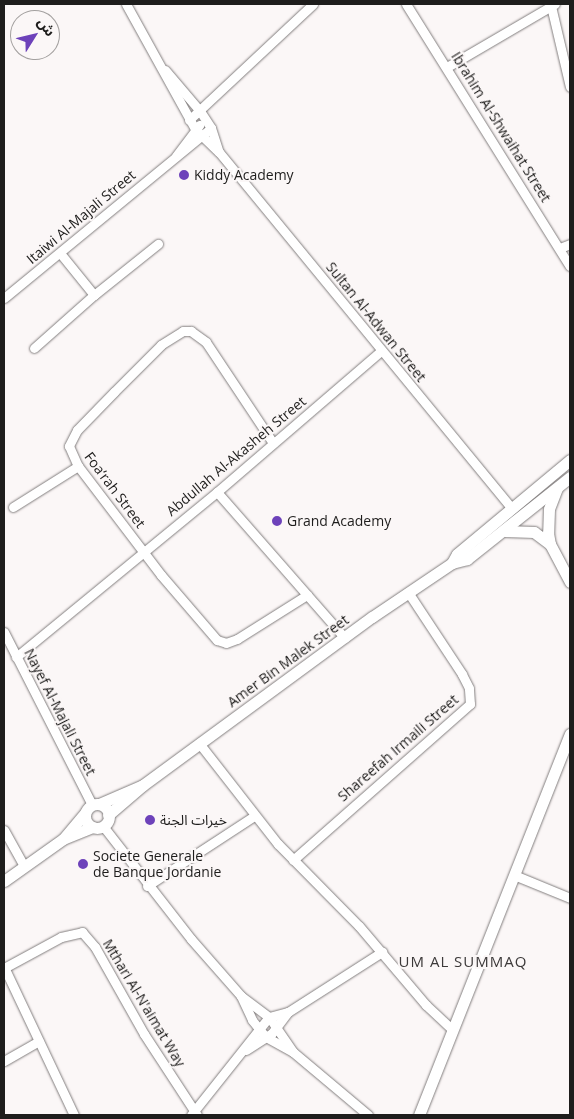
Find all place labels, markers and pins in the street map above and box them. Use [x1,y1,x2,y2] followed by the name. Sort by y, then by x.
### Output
[194,167,294,183] place label: Kiddy Academy
[178,169,190,181] marker: Kiddy Academy
[287,513,391,529] place label: Grand Academy
[271,515,283,527] marker: Grand Academy
[160,812,227,828] place label: خيرات الجنة
[144,814,156,826] marker: خيرات الجنة
[93,848,221,880] place label: Societe Generale de Banque Jordanie
[77,858,89,870] marker: Societe Generale de Banque Jordanie

